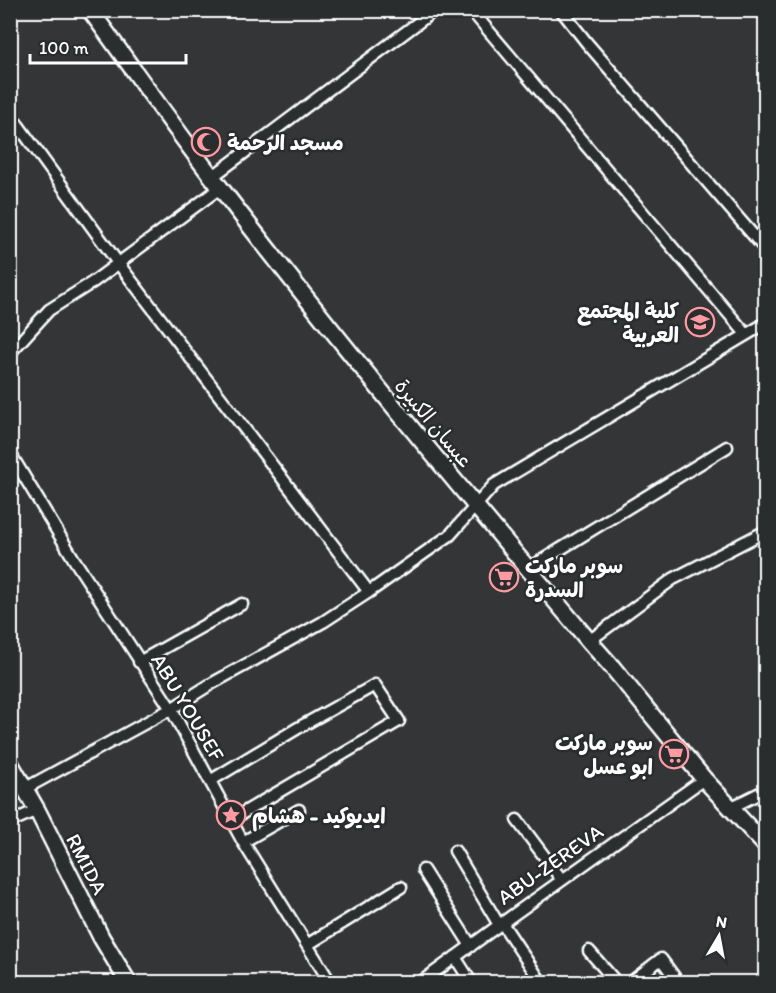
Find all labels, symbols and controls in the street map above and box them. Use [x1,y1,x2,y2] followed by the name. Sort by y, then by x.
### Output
[30,27,186,65] scale bar
[39,37,89,59] text: 100 m
[190,126,222,158] mosque icon: مسجد الرحمة
[227,130,344,155] place label: مسجد الرحمة
[577,298,680,348] place label: كلية المجتمع العربية
[684,306,716,338] school or university icon: كلية المجتمع العربية
[389,373,478,473] street label: عبسان الكبيرة
[525,553,623,602] place label: سوبر ماركت السدرة
[488,561,520,593] supermarket icon: سوبر ماركت السدرة
[146,649,230,765] street label: ABU YOUSEF
[555,730,653,780] place label: سوبر ماركت ابو عسل
[658,738,690,770] supermarket icon: سوبر ماركت ابو عسل
[215,799,247,831] place icon: ايديوكيد - هشام
[252,803,386,832] place label: ايديوكيد - هشام
[492,818,608,910] street label: ABU-ZEREVA
[61,829,113,899] street label: RMIDA
[689,906,749,966] north arrow
[715,911,728,932] text: N

